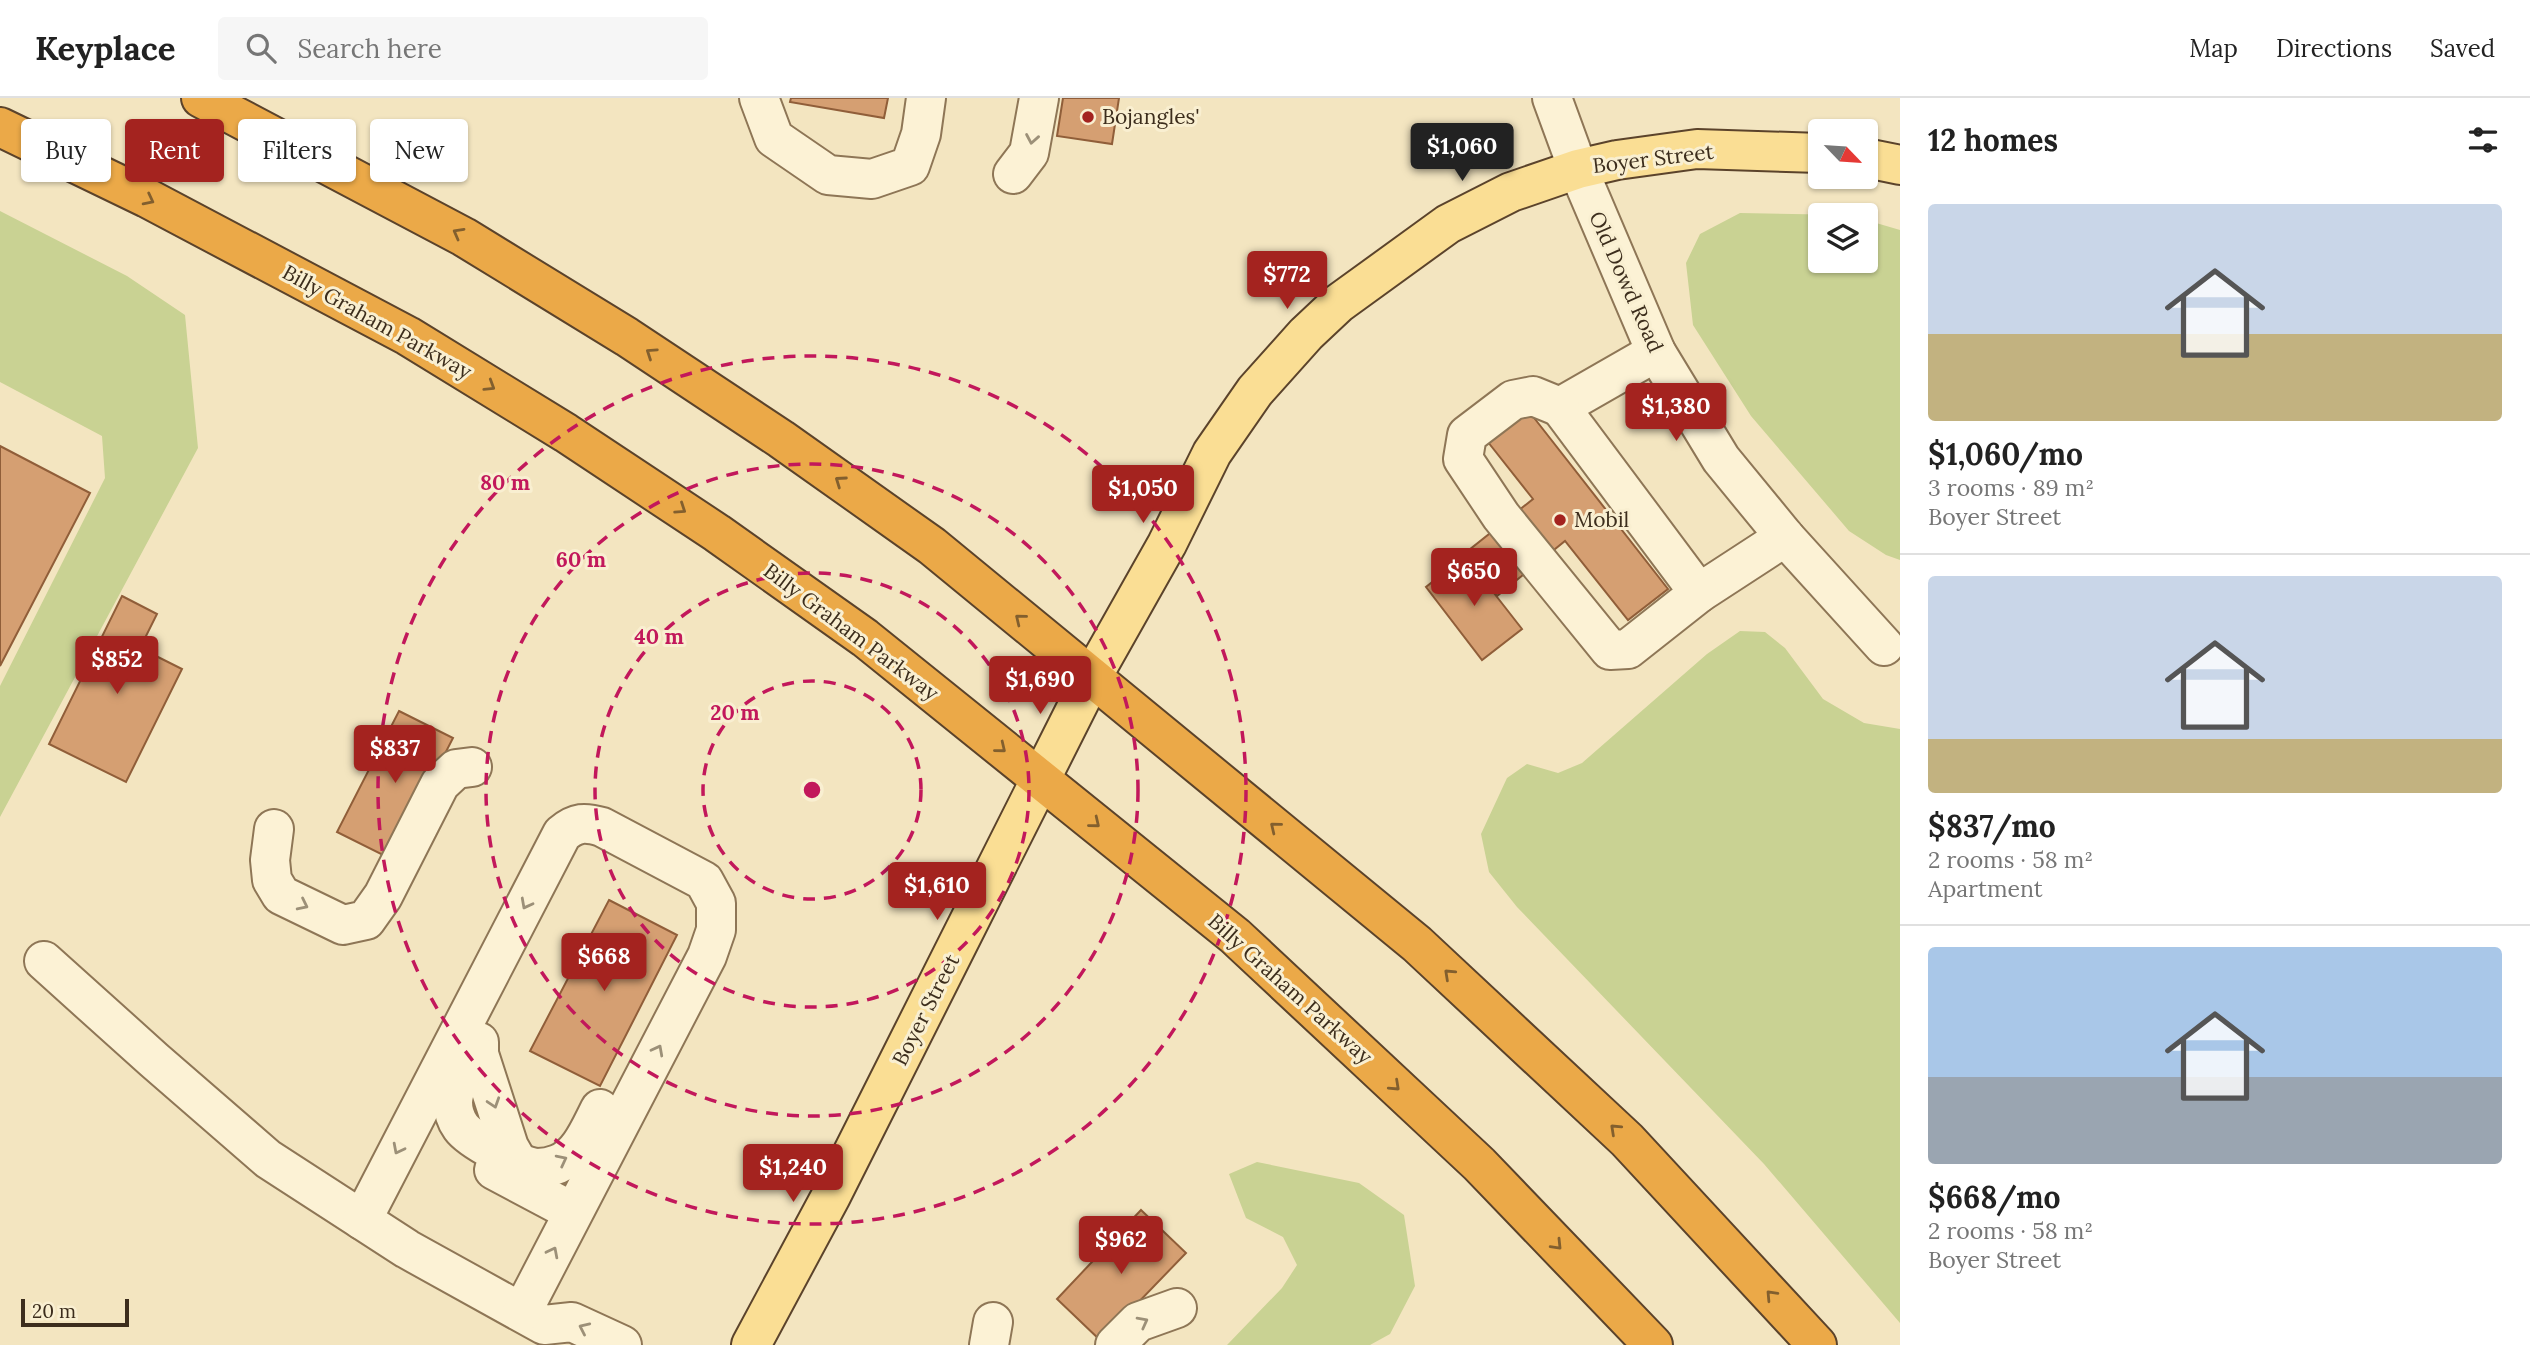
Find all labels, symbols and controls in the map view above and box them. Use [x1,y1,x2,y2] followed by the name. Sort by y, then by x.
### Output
[218,17,708,80] search box
[35,27,176,69] text: Keyplace
[242,29,280,67] icon: search
[298,32,442,65] text: Search here
[2189,33,2238,64] text: Map
[2276,33,2392,64] text: Directions
[2430,33,2495,64] text: Saved
[1102,103,1200,130] place label: Bojangles'
[1080,109,1096,125] marker: Bojangles'
[21,119,111,182] chip: Buy
[125,119,224,182] chip: Rent
[238,119,356,182] chip: Filters
[370,119,468,182] chip: New
[1808,119,1878,189] north arrow
[1808,119,1878,273] map controls
[1928,121,2058,159] text: 12 homes
[2464,121,2502,159] icon: filters
[1405,123,1519,183] pin: $1,060
[1427,131,1497,160] text: $1,060
[1025,133,1040,145] one-way arrow
[1591,138,1716,179] street label: Boyer Street
[142,191,155,205] one-way arrow
[1808,203,1878,273] button: layers
[1583,207,1670,357] street label: Old Dowd Road
[452,228,465,242] one-way arrow
[2152,250,2278,376] icon: home
[1246,252,1328,311] pin: $772
[278,258,477,385] street label: Billy Graham Parkway
[1263,259,1311,288] text: $772
[646,348,659,361] one-way arrow
[483,378,496,391] one-way arrow
[1619,384,1733,443] pin: $1,380
[1641,391,1711,420] text: $1,380
[1928,435,2083,473] text: $1,060/mo
[1086,466,1200,525] pin: $1,050
[480,469,530,496] text: 80 m
[1108,473,1178,502] text: $1,050
[1928,473,2094,502] text: 3 rooms · 89 m²
[835,476,847,489] one-way arrow
[674,501,687,514] one-way arrow
[1928,502,2061,531] text: Boyer Street
[1574,506,1629,533] place label: Mobil
[1552,512,1568,528] marker: Mobil
[556,546,606,573] text: 60 m
[1433,548,1515,608] pin: $650
[1447,556,1501,585] text: $650
[758,557,944,706] street label: Billy Graham Parkway
[1016,614,1028,627] one-way arrow
[2152,622,2278,748] icon: home
[634,623,684,650] text: 40 m
[76,636,158,696] pin: $852
[91,644,143,673] text: $852
[983,656,1097,716] pin: $1,690
[1005,664,1075,693] text: $1,690
[710,699,760,726] text: 20 m
[354,726,436,785] pin: $837
[370,733,420,762] text: $837
[994,739,1006,752] one-way arrow
[800,778,824,802] centre of rings
[1928,807,2056,845] text: $837/mo
[1088,815,1100,828] one-way arrow
[1271,823,1283,836] one-way arrow
[1928,845,2093,874] text: 2 rooms · 58 m²
[880,862,994,922] pin: $1,610
[904,870,970,899] text: $1,610
[1928,874,2043,903] text: Apartment
[521,896,534,909] one-way arrow
[296,897,308,911] one-way arrow
[1202,908,1378,1070] street label: Billy Graham Parkway
[563,934,645,993] pin: $668
[577,941,631,970] text: $668
[886,949,966,1070] street label: Boyer Street
[1444,969,1457,982] one-way arrow
[2152,993,2278,1119] icon: home
[650,1045,664,1057] one-way arrow
[1387,1077,1400,1090] one-way arrow
[486,1096,501,1108] one-way arrow
[1610,1125,1623,1138] one-way arrow
[393,1142,407,1154] one-way arrow
[736,1144,850,1204] pin: $1,240
[759,1152,827,1181] text: $1,240
[554,1155,567,1168] one-way arrow
[1928,1178,2061,1216] text: $668/mo
[1080,1216,1162,1276] pin: $962
[1928,1216,2093,1245] text: 2 rooms · 58 m²
[1095,1224,1147,1253] text: $962
[1549,1237,1562,1250] one-way arrow
[1928,1245,2061,1274] text: Boyer Street
[545,1247,559,1259] one-way arrow
[1767,1290,1779,1303] one-way arrow
[21,1296,130,1328] scale bar
[32,1299,76,1323] text: 20 m
[1136,1317,1148,1331] one-way arrow
[579,1322,591,1336] one-way arrow

